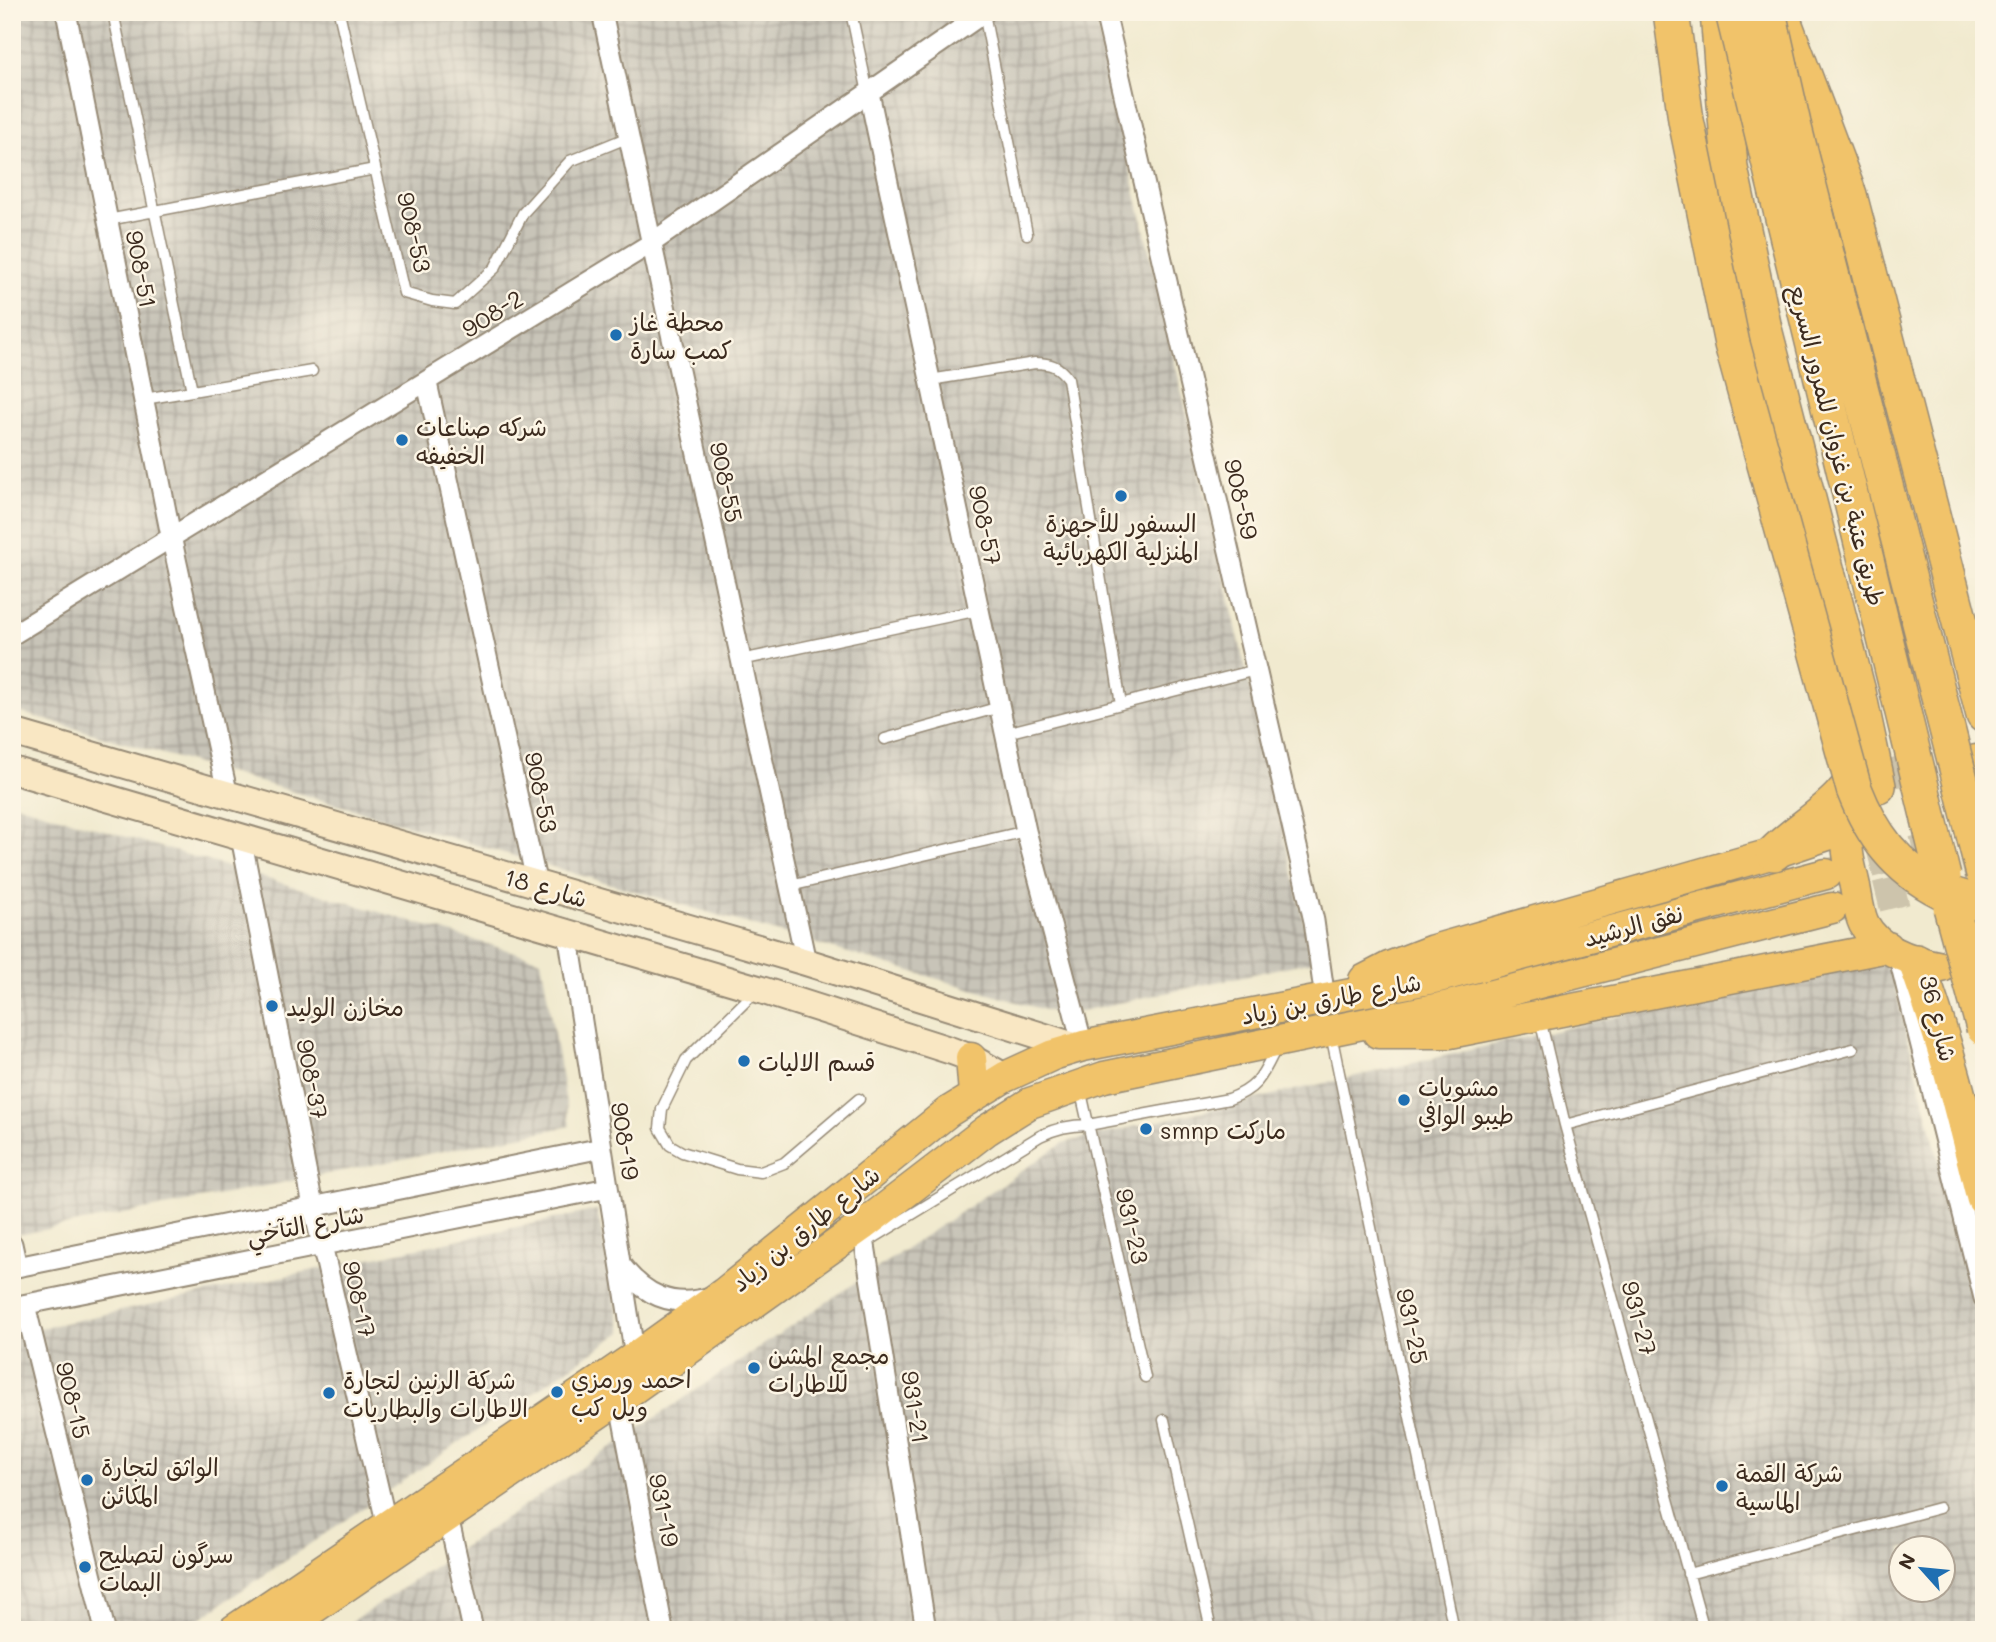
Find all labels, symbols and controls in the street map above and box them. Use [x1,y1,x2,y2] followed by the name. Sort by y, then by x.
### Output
[391,189,439,275] street label: 908-53
[119,228,165,310] street label: 908-51
[1780,281,1893,610] street label: طريق عتبة بن غزوان للمرور السريع
[455,282,529,344] street label: 908-2
[628,306,732,365] place label: محطة غاز كمب سارة
[608,327,624,343] marker: محطة غاز كمب سارة
[416,411,547,470] place label: شركه صناعات الخفيفه
[394,432,410,448] marker: شركه صناعات الخفيفه
[703,439,751,525] street label: 908-55
[1218,456,1266,542] street label: 908-59
[962,482,1010,568] street label: 908-57
[1113,488,1129,504] marker: البسفور للأجهزة المنزلية الكهربائية
[1043,507,1199,566] place label: البسفور للأجهزة المنزلية الكهربائية
[518,749,566,835] street label: 908-53
[500,860,591,916] street label: شارع 18
[1580,897,1686,953] street label: نفق الرشيد
[1238,965,1424,1034] street label: شارع طارق بن زياد
[1910,971,1965,1065] street label: شارع 36
[286,991,404,1024] place label: مخازن الوليد
[264,998,280,1014] marker: مخازن الوليد
[290,1036,336,1122] street label: 908-37
[758,1046,875,1081] place label: قسم الاليات
[736,1053,752,1069] marker: قسم الاليات
[1418,1071,1514,1133] place label: مشويات طيبو الوافي
[1396,1092,1412,1108] marker: مشويات طيبو الوافي
[605,1100,647,1182] street label: 908-19
[1160,1114,1286,1145] place label: smnp ماركت
[1138,1121,1154,1137] marker: smnp ماركت
[724,1158,888,1300] street label: شارع طارق بن زياد
[1109,1185,1157,1267] street label: 931-23
[244,1197,368,1257] street label: شارع التآخي
[336,1258,384,1340] street label: 908-17
[1615,1277,1665,1359] street label: 931-27
[1390,1285,1436,1367] street label: 931-25
[768,1339,890,1398] place label: مجمع المشن للاطارات
[49,1358,99,1442] street label: 908-15
[746,1360,762,1376] marker: مجمع المشن للاطارات
[571,1363,691,1422] place label: احمد ورمزي ويل كب
[343,1364,528,1423] place label: شركة الرنين لتجارة الاطارات والبطاريات
[895,1368,937,1446] street label: 931-21
[549,1384,565,1400] marker: احمد ورمزي ويل كب
[321,1385,337,1401] marker: شركة الرنين لتجارة الاطارات والبطاريات
[101,1451,219,1510] place label: الواثق لتجارة المكائن
[1736,1457,1843,1516] place label: شركة القمة الماسية
[643,1471,687,1549] street label: 931-19
[79,1472,95,1488] marker: الواثق لتجارة المكائن
[1714,1478,1730,1494] marker: شركة القمة الماسية
[1888,1534,1958,1604] north arrow
[99,1538,234,1597] place label: سرگون لتصليح البمات
[1892,1549,1921,1573] text: N
[77,1559,93,1575] marker: سرگون لتصليح البمات

